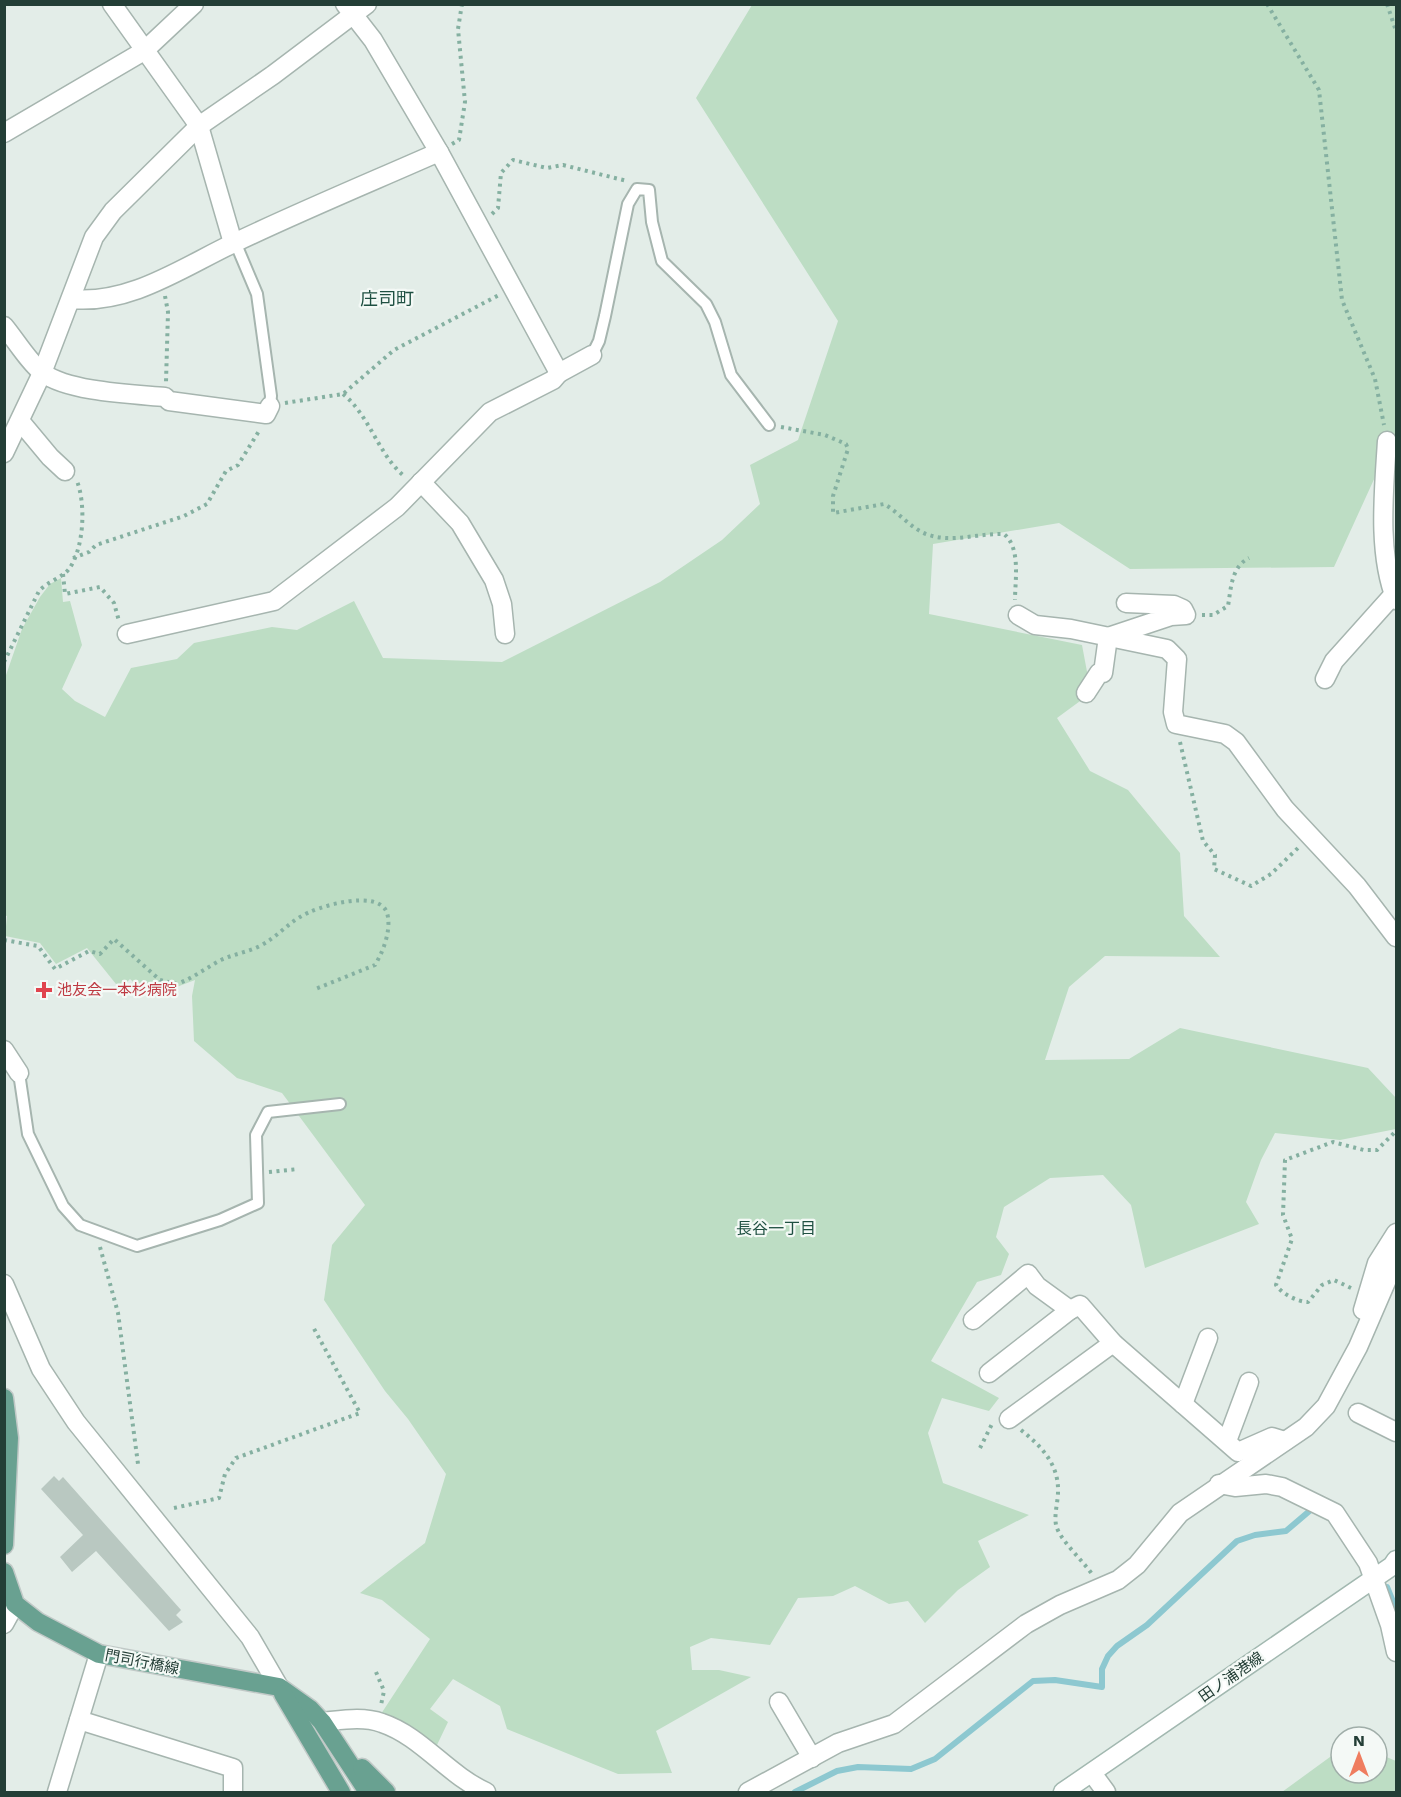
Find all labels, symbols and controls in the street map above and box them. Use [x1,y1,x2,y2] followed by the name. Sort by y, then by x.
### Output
[360,288,414,309] district label: 庄司町
[35,981,53,999] marker: 池友会一本杉病院
[57,981,177,999] place label: 池友会一本杉病院
[736,1219,816,1238] district label: 長谷一丁目
[103,1646,181,1678] street label: 門司行橋線
[1195,1648,1267,1706] street label: 田ノ浦港線
[1329,1725,1389,1785] north arrow
[1353,1731,1365,1750] text: N

